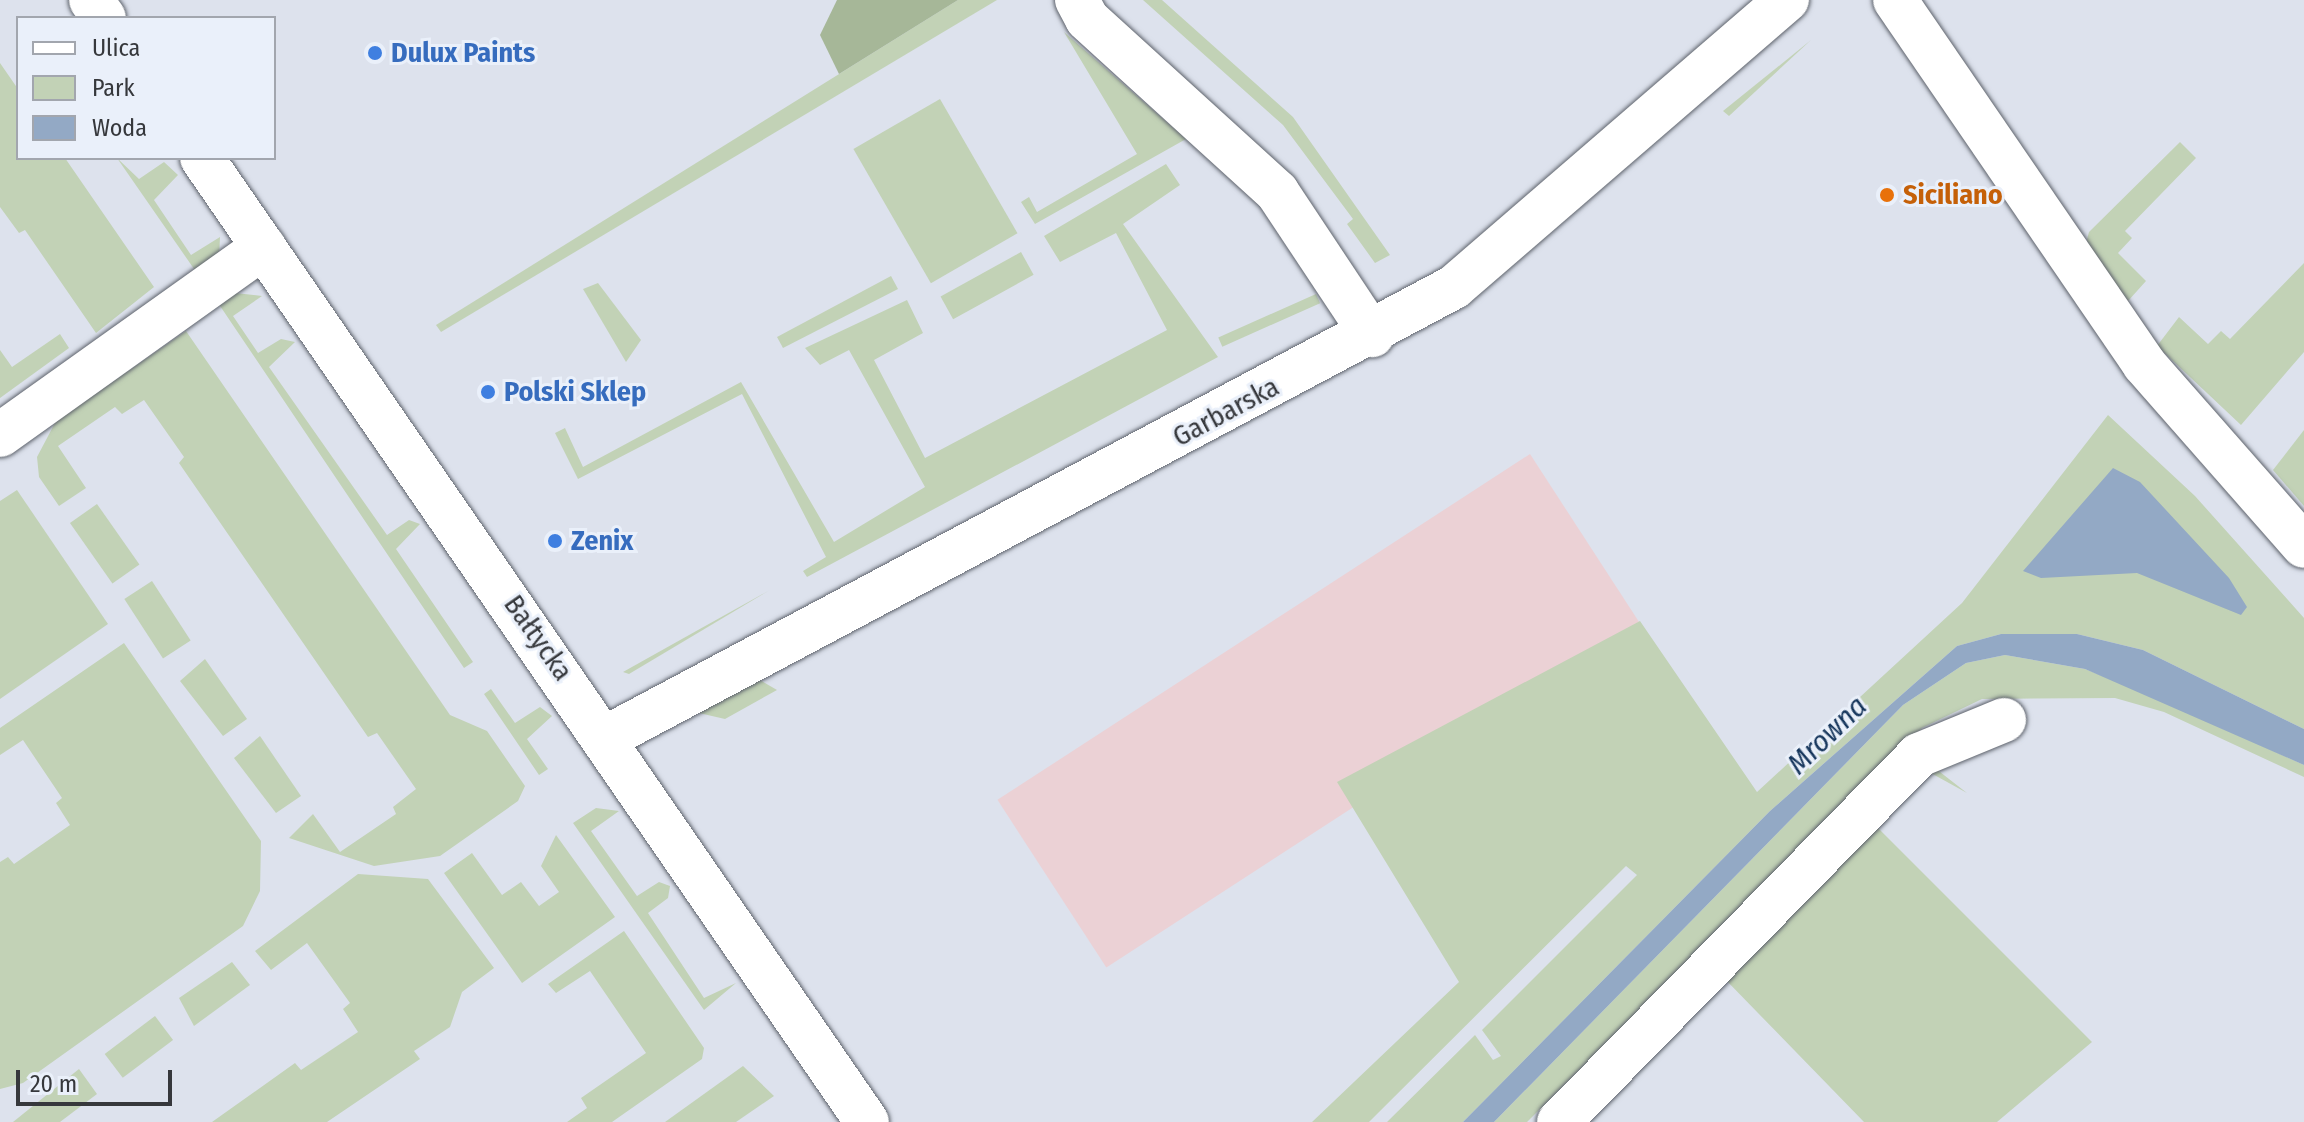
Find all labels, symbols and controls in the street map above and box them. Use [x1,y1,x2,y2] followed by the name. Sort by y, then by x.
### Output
[16,16,276,160] legend
[92,34,140,62] text: Ulica
[391,36,535,70] place label: Dulux Paints
[366,44,384,62] marker: Dulux Paints
[92,74,135,102] text: Park
[92,114,147,142] text: Woda
[1903,178,2003,212] place label: Siciliano
[1878,186,1896,204] marker: Siciliano
[1167,370,1285,454] street label: Garbarska
[504,375,646,409] place label: Polski Sklep
[479,383,497,401] marker: Polski Sklep
[571,524,633,558] place label: Zenix
[546,532,564,550] marker: Zenix
[497,589,579,687] street label: Bałtycka
[1780,688,1874,782] water label: Mrowna
[20,1054,176,1104] scale bar
[30,1070,77,1098] text: 20 m

